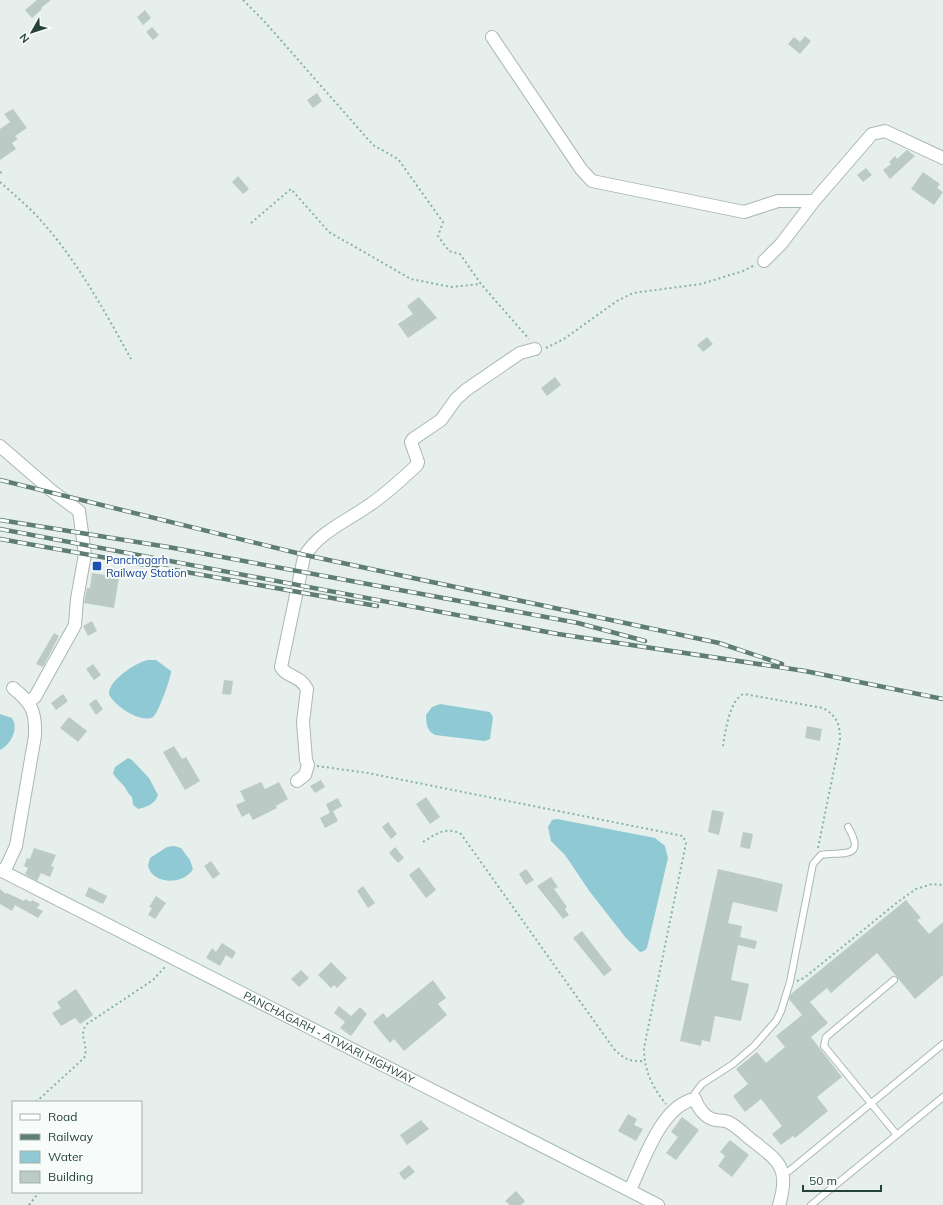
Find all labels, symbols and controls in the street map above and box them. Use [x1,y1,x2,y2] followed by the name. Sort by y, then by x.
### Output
[12,12,52,52] north arrow
[16,31,32,46] text: N
[106,553,187,580] place label: Panchagarh Railway Station
[91,560,103,572] marker: Panchagarh Railway Station
[241,988,417,1087] street label: PANCHAGARH - ATWARI HIGHWAY
[12,1101,142,1193] legend
[48,1109,77,1124] text: Road
[48,1129,94,1144] text: Railway
[48,1149,84,1164] text: Water
[803,1167,881,1193] scale bar
[48,1169,93,1184] text: Building
[809,1173,837,1188] text: 50 m

